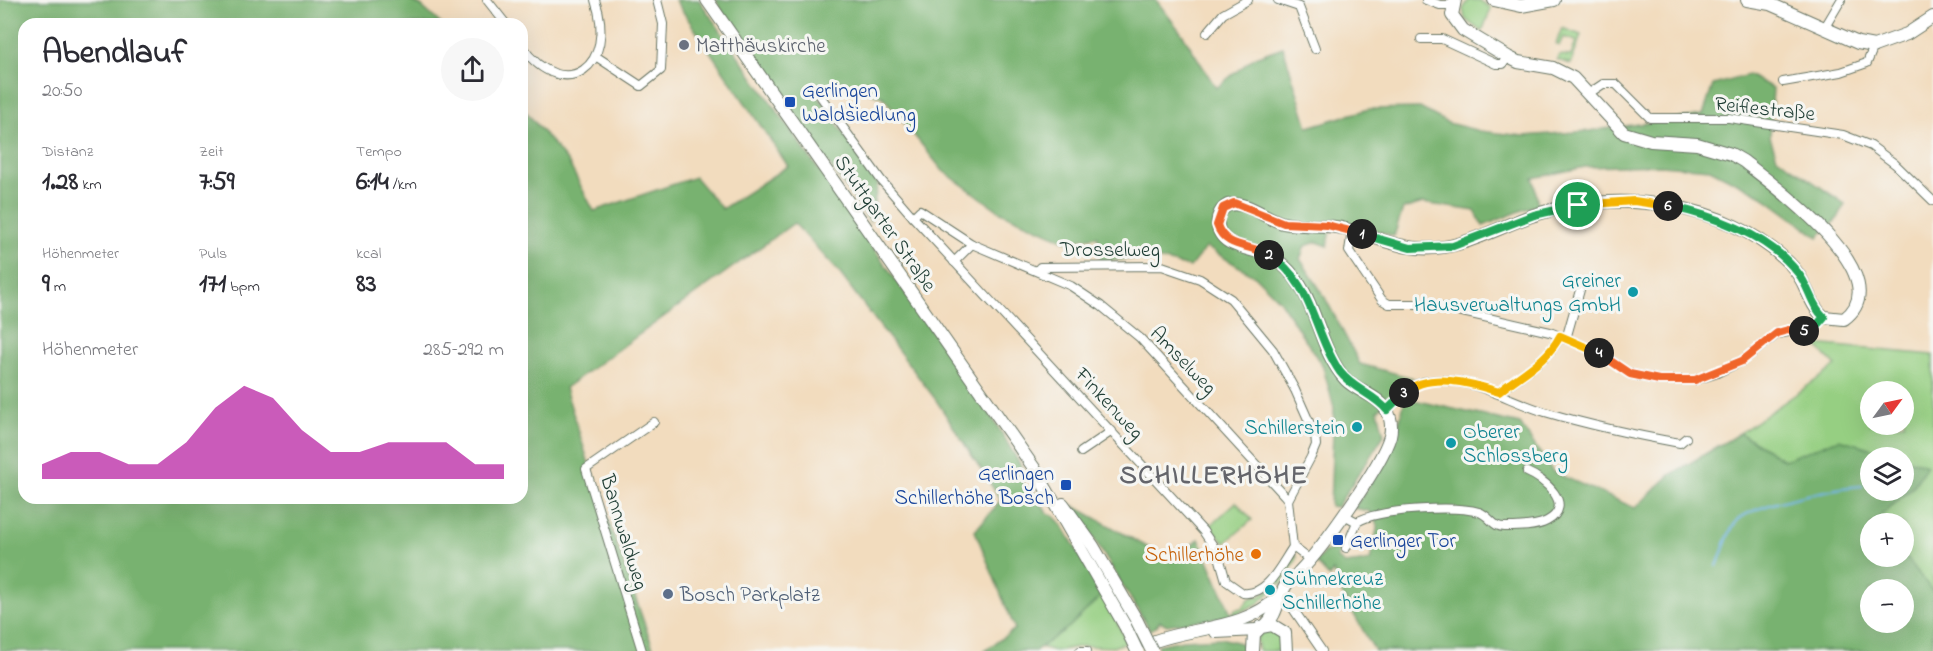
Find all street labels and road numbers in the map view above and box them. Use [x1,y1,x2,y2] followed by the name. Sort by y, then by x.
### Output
[1713,90,1817,130] street label: Reiflestraße
[824,150,943,300] street label: Stuttgarter Straße
[1059,236,1160,268] street label: Drosselweg
[1141,320,1223,404] street label: Amselweg
[1065,361,1150,449] street label: Finkenweg
[589,470,655,595] street label: Bannwaldweg

